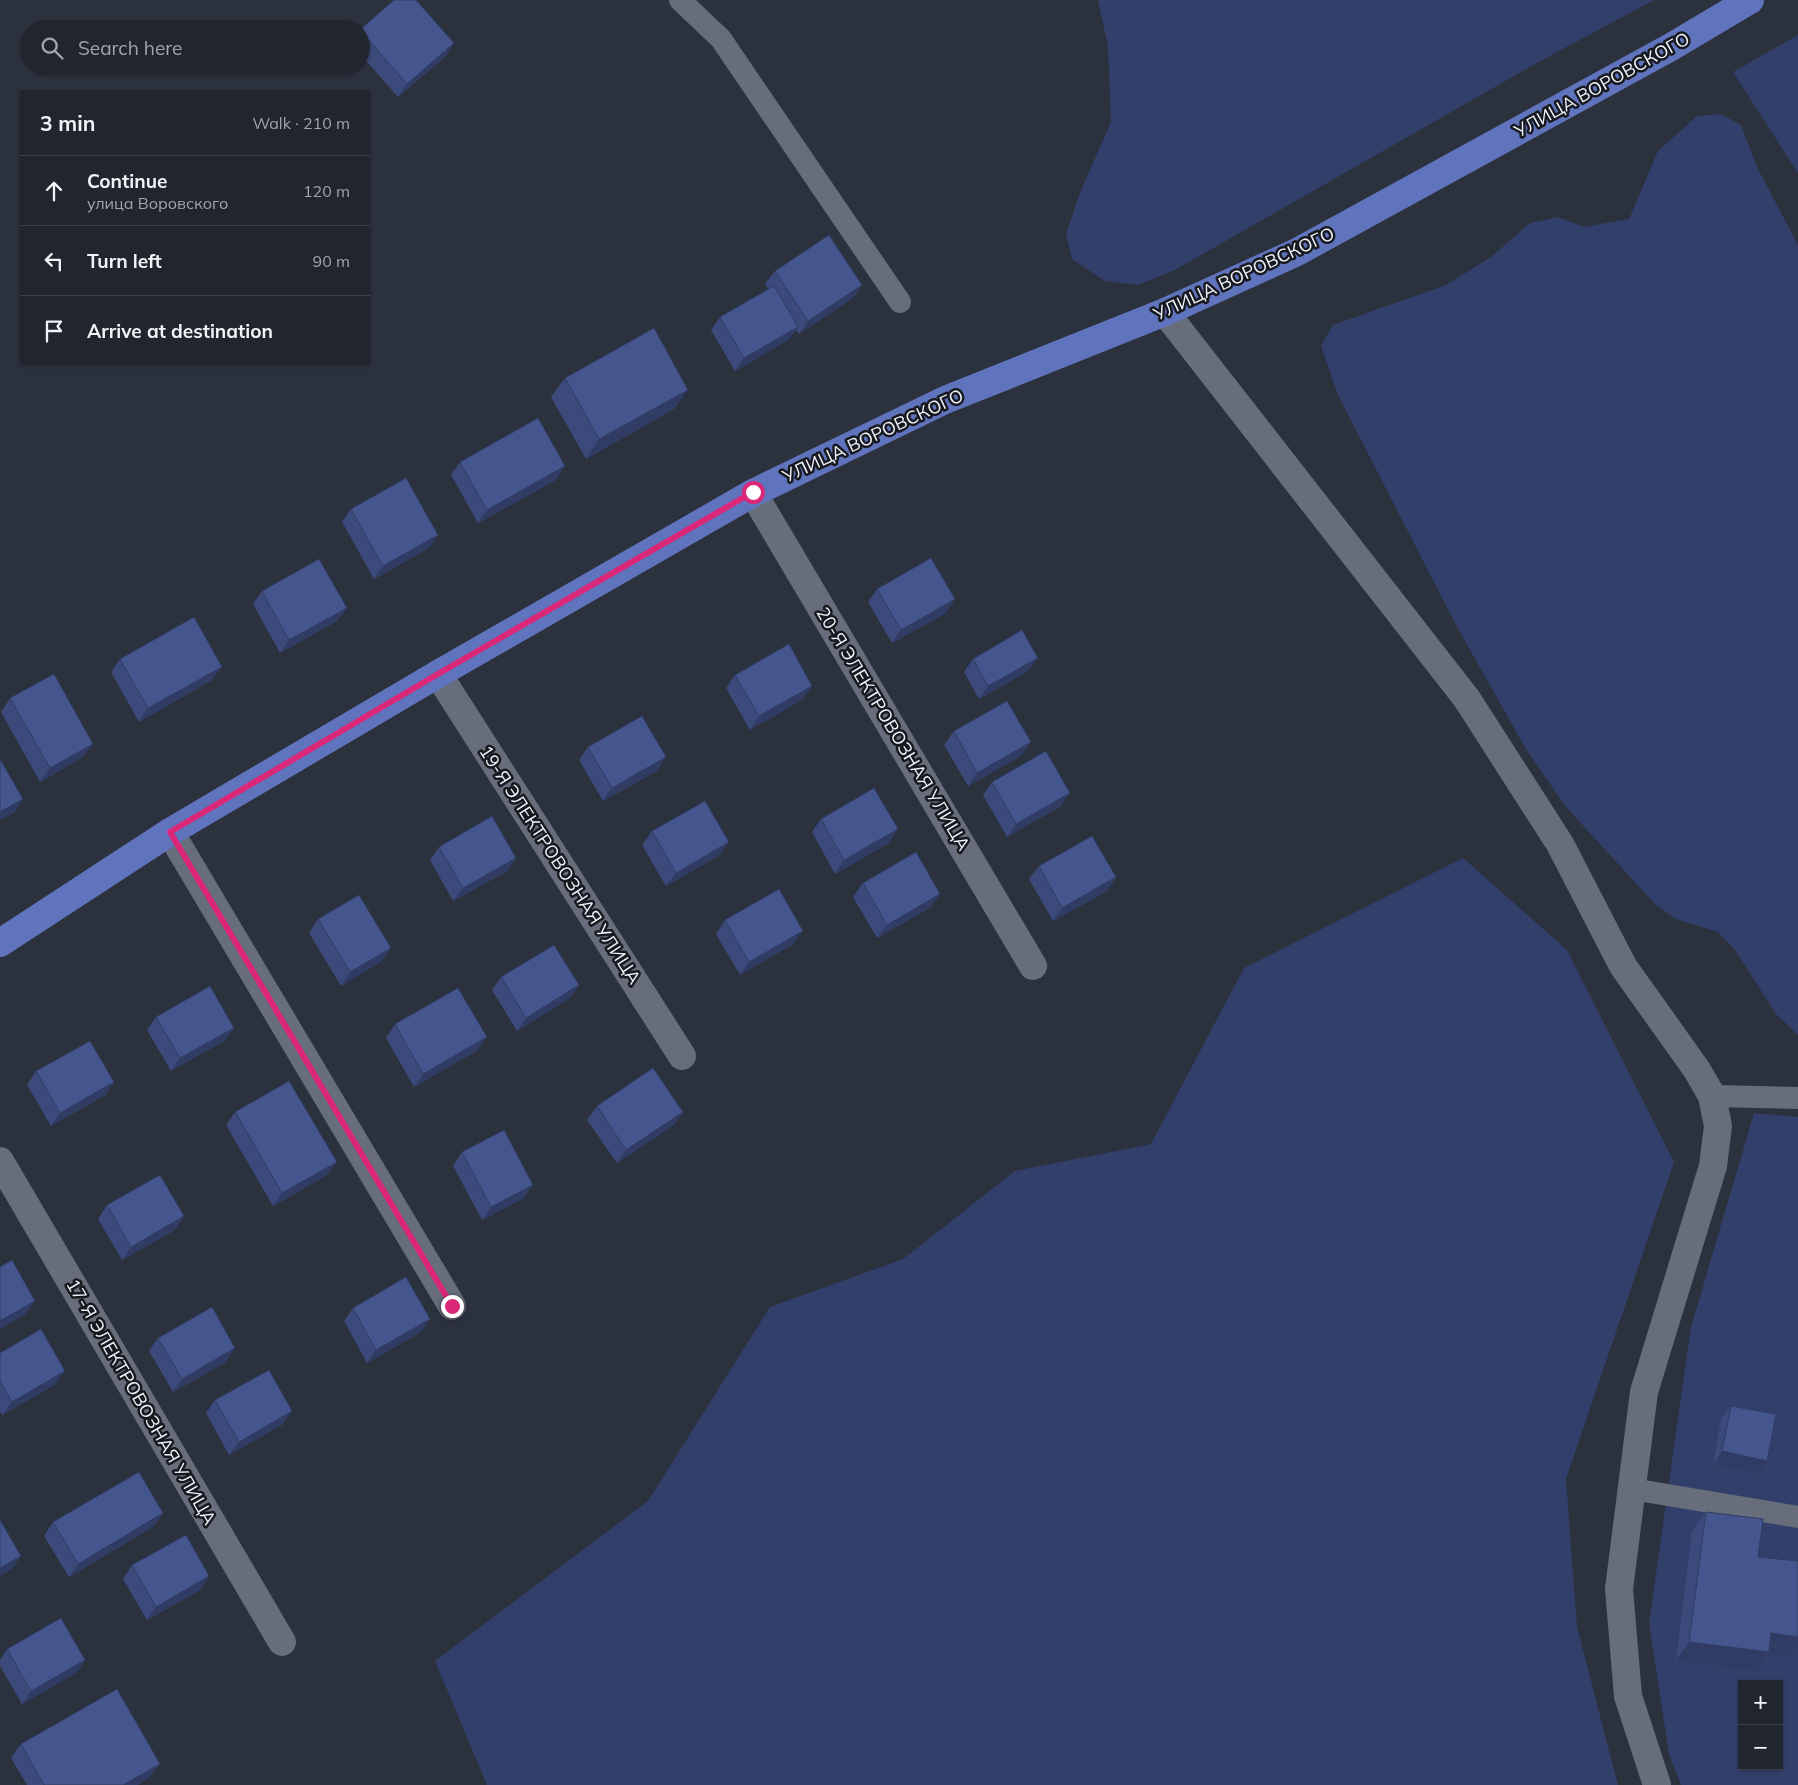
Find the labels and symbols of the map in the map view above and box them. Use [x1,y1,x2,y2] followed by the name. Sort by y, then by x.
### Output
[1509,27,1693,143] street label: УЛИЦА ВОРОВСКОГО
[1149,222,1338,326] street label: УЛИЦА ВОРОВСКОГО
[778,384,967,488] street label: УЛИЦА ВОРОВСКОГО
[742,481,765,504] route start
[811,603,975,855] street label: 20-Я ЭЛЕКТРОВОЗНАЯ УЛИЦА
[475,741,646,988] street label: 19-Я ЭЛЕКТРОВОЗНАЯ УЛИЦА
[61,1275,221,1529] street label: 17-Я ЭЛЕКТРОВОЗНАЯ УЛИЦА
[441,1295,464,1318] route end

